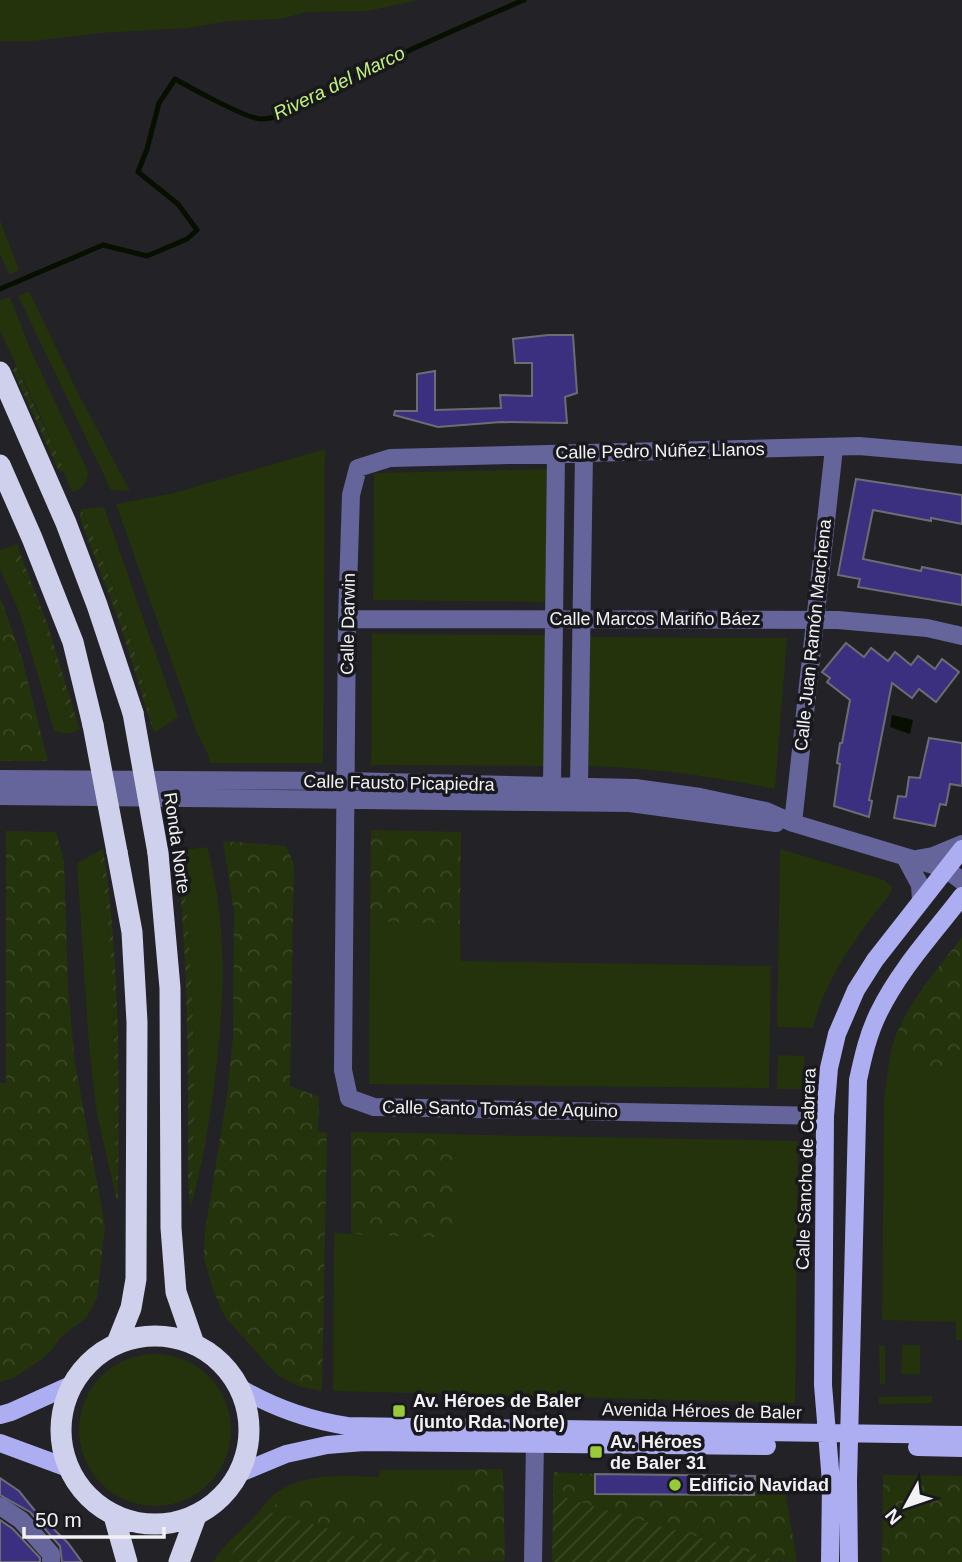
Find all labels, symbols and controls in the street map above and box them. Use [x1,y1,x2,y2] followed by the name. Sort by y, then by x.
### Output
[270,42,408,124] water label: Rivera del Marco
[555,439,765,463] street label: Calle Pedro Núñez Llanos
[791,517,835,752] street label: Calle Juan Ramón Marchena
[337,573,359,675] street label: Calle Darwin
[549,609,761,629] street label: Calle Marcos Mariño Báez
[303,771,496,795] street label: Calle Fausto Picapiedra
[160,791,194,895] street label: Ronda Norte
[792,1067,820,1270] street label: Calle Sancho de Cabrera
[382,1097,618,1121] street label: Calle Santo Tomás de Aquino
[413,1391,581,1432] place label: Av. Héroes de Baler (junto Rda. Norte)
[602,1399,802,1423] street label: Avenida Héroes de Baler
[391,1403,407,1419] marker: Av. Héroes de Baler (junto Rda. Norte)
[610,1432,706,1473] place label: Av. Héroes de Baler 31
[588,1444,604,1460] marker: Av. Héroes de Baler 31
[871,1471,941,1541] north arrow
[689,1475,829,1495] place label: Edificio Navidad
[667,1477,683,1493] marker: Edificio Navidad
[24,1496,164,1540] scale bar
[881,1505,906,1529] text: N
[35,1508,82,1531] text: 50 m

